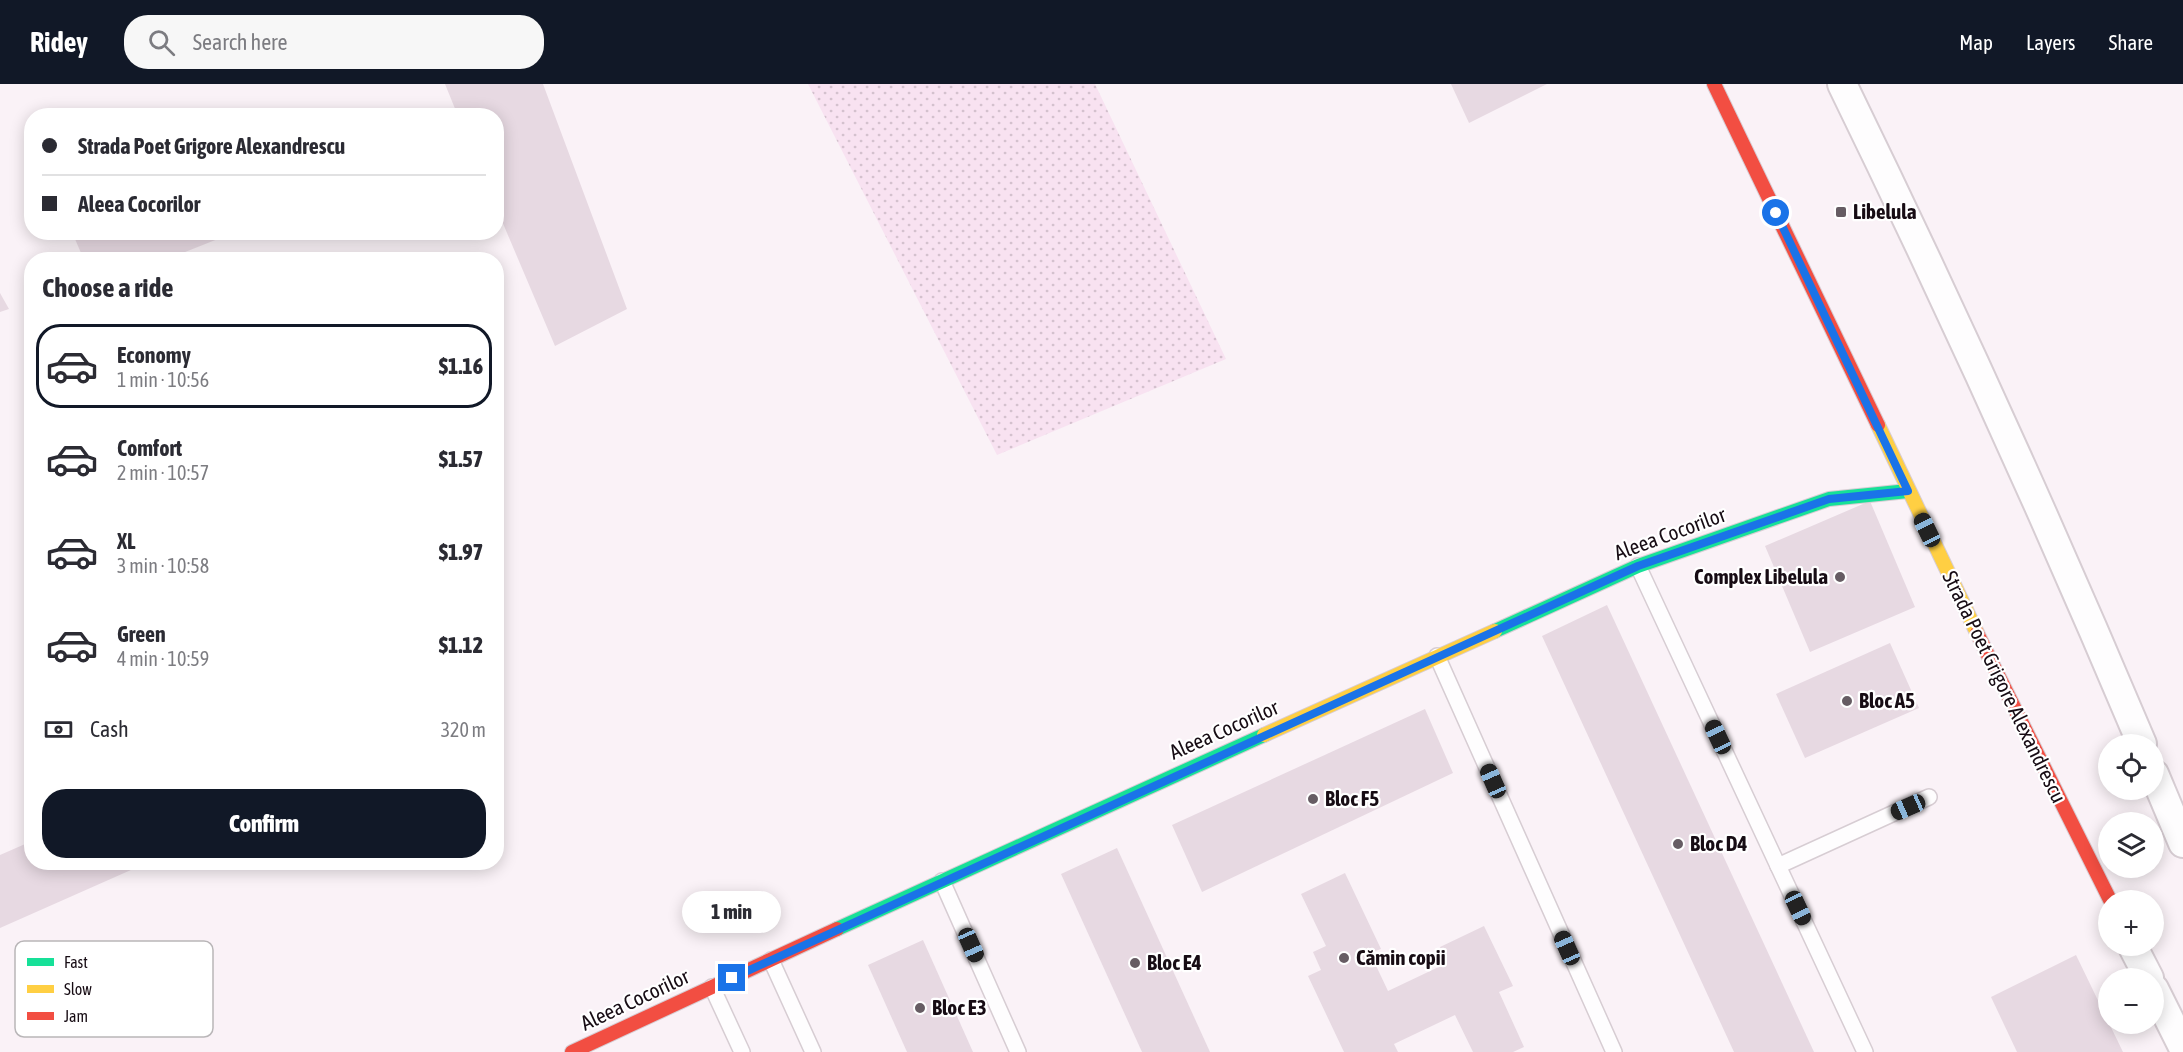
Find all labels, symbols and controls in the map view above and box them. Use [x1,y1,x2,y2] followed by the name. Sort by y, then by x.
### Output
[124,15,544,69] search box
[30,26,88,58] text: Ridey
[145,26,178,59] icon: search
[193,29,288,55] text: Search here
[1959,30,1993,54] text: Map
[2026,30,2076,54] text: Layers
[2109,30,2153,54] text: Share
[78,133,345,159] text: Strada Poet Grigore Alexandrescu
[78,191,200,217] text: Aleea Cocorilor
[1762,199,1789,226] route start
[1853,199,1917,223] place label: Libelula
[1834,205,1848,219] marker: Libelula
[42,272,174,303] text: Choose a ride
[45,339,99,393] icon: car
[117,342,191,368] text: Economy
[439,353,483,379] text: $1.16
[117,368,209,391] text: 1 min · 10:56
[45,432,99,486] icon: car
[117,435,182,461] text: Comfort
[439,446,483,472] text: $1.57
[117,461,209,484] text: 2 min · 10:57
[1611,502,1729,564] street label: Aleea Cocorilor
[1911,510,1943,550] car
[45,525,99,579] icon: car
[117,528,135,554] text: XL
[439,539,483,565] text: $1.97
[117,554,209,577] text: 3 min · 10:58
[1694,564,1828,588] place label: Complex Libelula
[1938,567,2072,806] street label: Strada Poet Grigore Alexandrescu
[1833,570,1847,584] marker: Complex Libelula
[45,618,99,672] icon: car
[117,621,166,647] text: Green
[439,632,483,658] text: $1.12
[117,647,209,670] text: 4 min · 10:59
[1859,688,1915,712] place label: Bloc A5
[1165,694,1282,764] street label: Aleea Cocorilor
[1840,694,1854,708] marker: Bloc A5
[42,713,75,746] icon: cash
[90,716,129,742] text: Cash
[1702,717,1734,757] car
[441,718,486,741] text: 320 m
[2098,734,2164,1034] map controls
[2098,734,2164,800] button: locate
[1477,761,1509,801] car
[1325,786,1379,810] place label: Bloc F5
[42,789,486,858] button: Confirm
[1888,791,1928,823] car
[1306,792,1320,806] marker: Bloc F5
[2098,812,2164,878] button: layers
[1690,831,1748,855] place label: Bloc D4
[1671,837,1685,851] marker: Bloc D4
[1782,888,1814,928] car
[2098,890,2164,956] button: +
[682,891,782,933] callout: 1 min
[711,900,752,923] text: 1 min
[955,925,987,965] car
[1551,928,1583,968] car
[15,941,213,1037] legend
[1356,945,1445,969] place label: Cămin copii
[1147,950,1202,974] place label: Bloc E4
[1337,951,1351,965] marker: Cămin copii
[64,953,88,971] text: Fast
[1128,956,1142,970] marker: Bloc E4
[577,963,693,1035] street label: Aleea Cocorilor
[718,964,745,991] route end
[2098,968,2164,1034] button: −
[64,980,92,998] text: Slow
[932,995,987,1019] place label: Bloc E3
[913,1001,927,1015] marker: Bloc E3
[64,1007,88,1025] text: Jam

